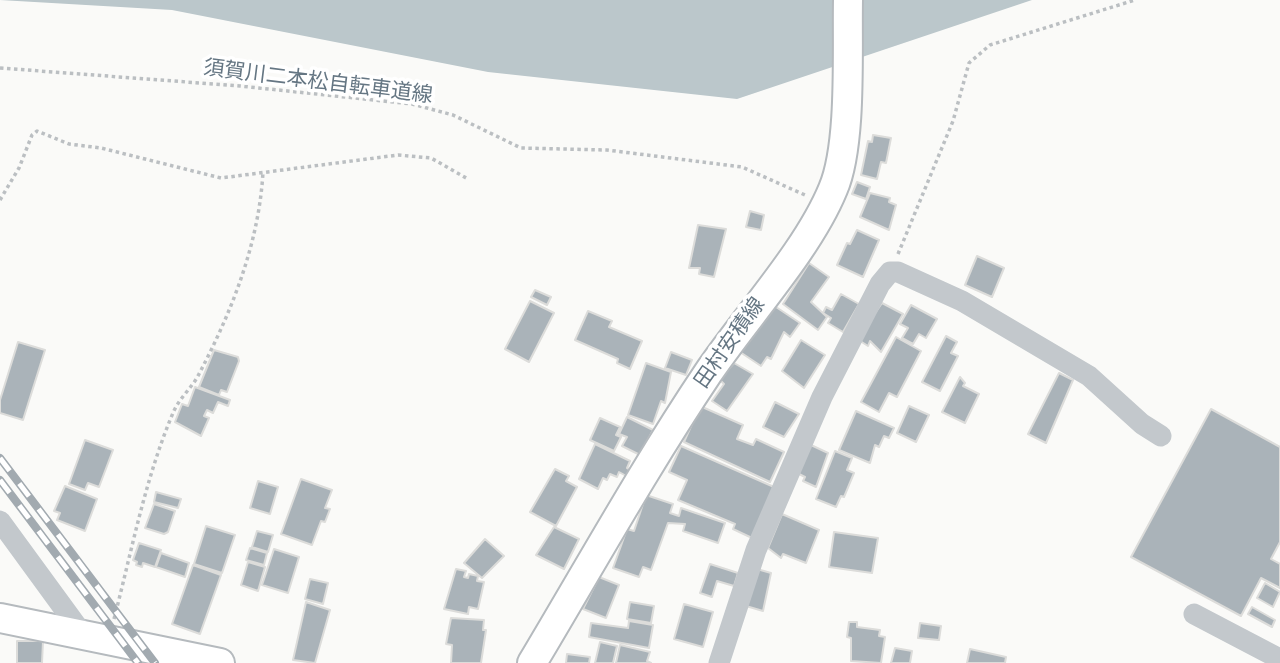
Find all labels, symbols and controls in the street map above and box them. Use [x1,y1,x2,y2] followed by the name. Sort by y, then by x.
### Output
[202,55,434,109] street label: 須賀川二本松自転車道線
[690,293,770,393] street label: 田村安積線

